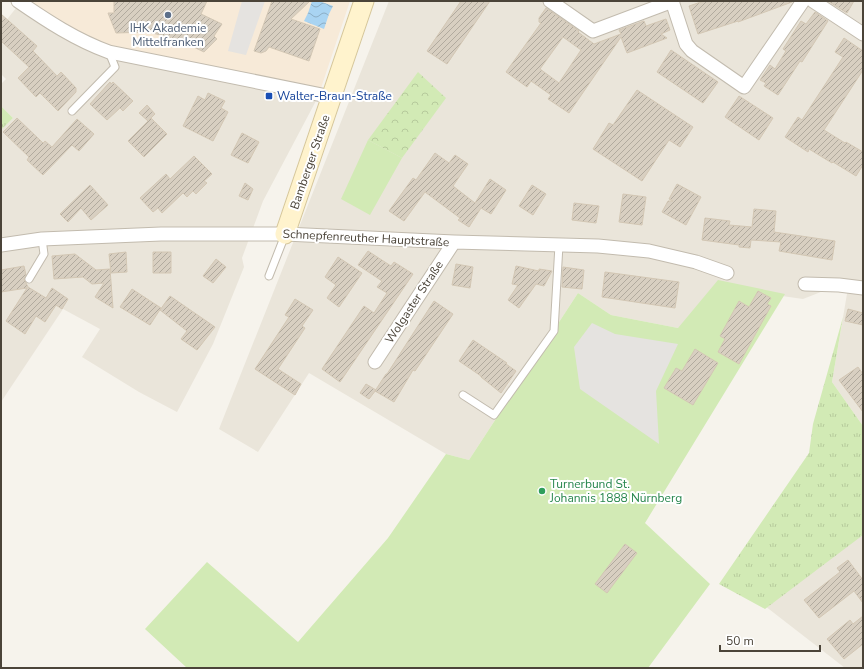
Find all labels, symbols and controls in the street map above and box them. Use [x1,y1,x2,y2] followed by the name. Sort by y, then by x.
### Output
[163,10,173,20] marker: IHK Akademie Mittelfranken
[130,20,206,50] place label: IHK Akademie Mittelfranken
[277,88,392,104] place label: Walter-Braun-Straße
[264,91,274,101] marker: Walter-Braun-Straße
[286,113,334,211] street label: Bamberger Straße
[282,226,450,250] street label: Schnepfenreuther Hauptstraße
[381,258,447,346] street label: Wolgaster Straße
[549,476,682,506] place label: Turnerbund St. Johannis 1888 Nürnberg
[537,486,547,496] marker: Turnerbund St. Johannis 1888 Nürnberg
[720,627,820,653] scale bar
[726,633,754,649] text: 50 m

